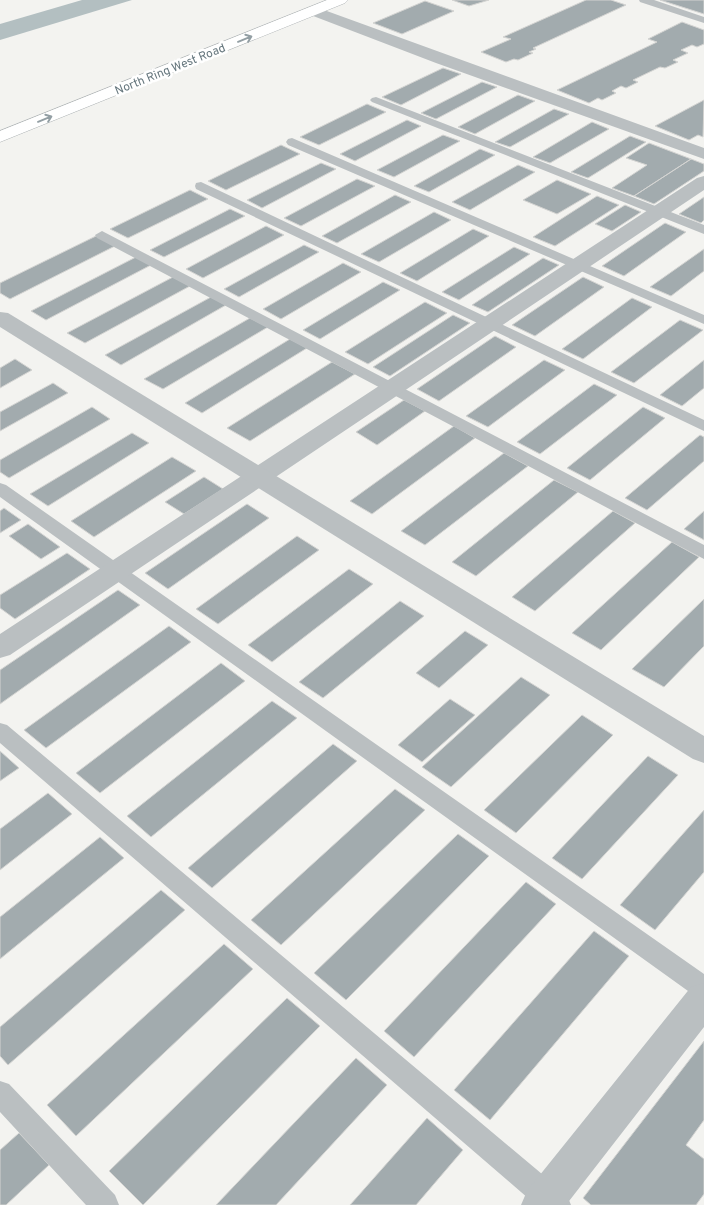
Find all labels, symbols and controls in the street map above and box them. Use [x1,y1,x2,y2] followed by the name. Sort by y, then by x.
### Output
[237,33,252,43] one-way arrow
[113,40,228,99] street label: North Ring West Road
[37,114,52,123] one-way arrow

